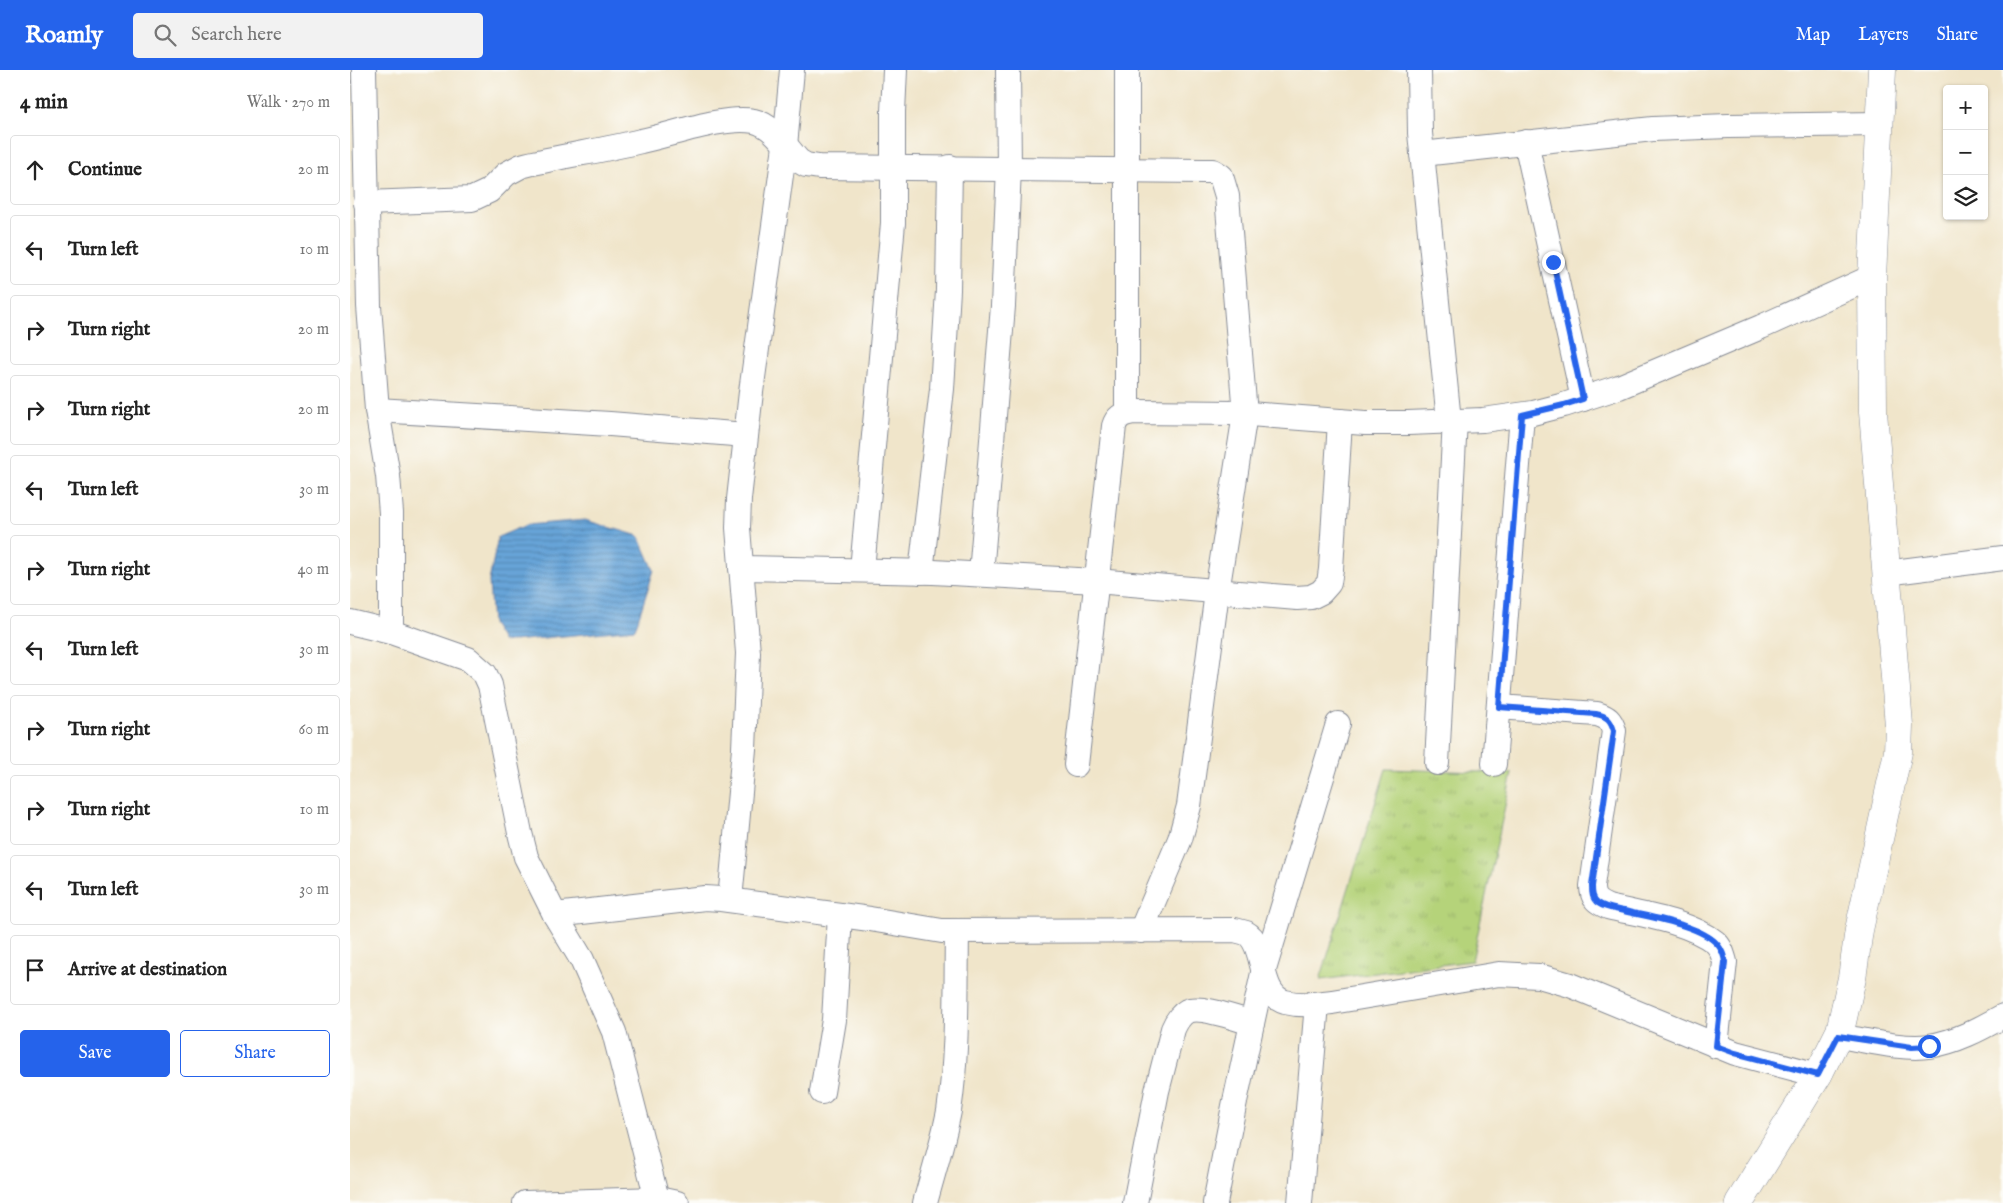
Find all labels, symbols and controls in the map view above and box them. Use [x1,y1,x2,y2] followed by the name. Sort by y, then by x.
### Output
[133,13,483,58] search box
[25,20,103,51] text: Roamly
[151,21,179,49] icon: search
[191,23,282,47] text: Search here
[1796,24,1830,47] text: Map
[1858,24,1909,47] text: Layers
[1937,24,1978,47] text: Share
[1943,85,1988,220] map controls
[1943,85,1988,130] button: +
[20,89,68,116] text: 4 min
[247,93,330,113] text: Walk · 270 m
[1943,130,1988,175] button: −
[21,156,49,184] icon: ahead
[68,158,142,182] text: Continue
[298,160,329,180] text: 20 m
[1943,175,1988,220] button: layers
[21,236,49,264] icon: left
[68,238,139,262] text: Turn left
[299,240,329,260] text: 10 m
[1542,251,1565,274] route end
[21,316,49,344] icon: right
[68,318,150,342] text: Turn right
[298,320,329,340] text: 20 m
[21,396,49,424] icon: right
[68,398,150,422] text: Turn right
[298,400,329,420] text: 20 m
[21,476,49,504] icon: left
[68,478,139,502] text: Turn left
[299,480,329,500] text: 30 m
[21,556,49,584] icon: right
[68,558,150,582] text: Turn right
[297,560,329,580] text: 40 m
[21,636,49,664] icon: left
[68,638,139,662] text: Turn left
[299,640,329,660] text: 30 m
[21,716,49,744] icon: right
[68,718,150,742] text: Turn right
[299,720,329,740] text: 60 m
[21,796,49,824] icon: right
[68,798,150,822] text: Turn right
[299,800,329,820] text: 10 m
[21,876,49,904] icon: left
[68,878,139,902] text: Turn left
[299,880,329,900] text: 30 m
[21,956,49,984] icon: arrive
[68,958,227,982] text: Arrive at destination
[20,1030,170,1077] button: Save
[180,1030,330,1077] button: Share
[1918,1035,1941,1058] route start

